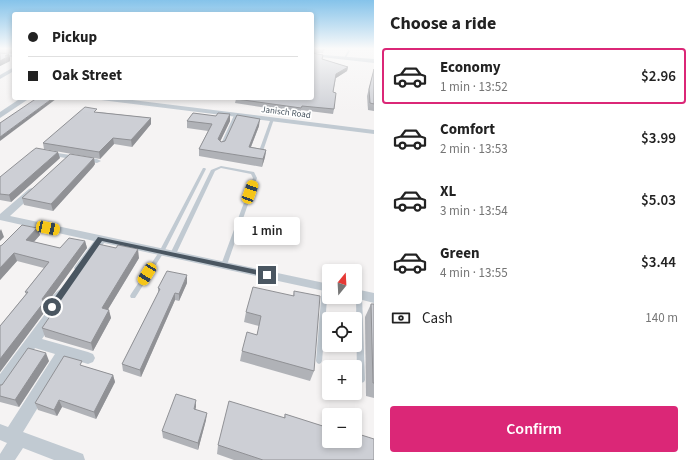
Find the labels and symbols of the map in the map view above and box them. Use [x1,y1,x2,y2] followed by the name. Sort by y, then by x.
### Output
[260,103,311,122] street label: Janisch Road
[240,179,260,205] car
[234,217,300,245] callout: 1 min
[35,220,61,236] car
[136,261,158,287] car
[322,264,362,304] north arrow
[258,266,276,284] route end
[43,298,61,316] route start

